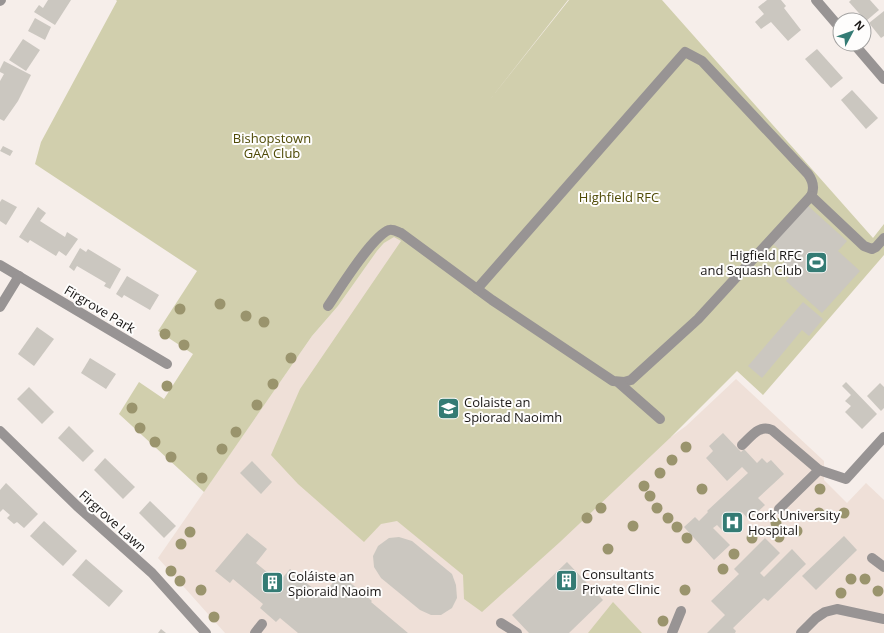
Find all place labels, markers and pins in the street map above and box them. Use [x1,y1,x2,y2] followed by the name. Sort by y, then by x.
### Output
[700,246,802,279] place label: Higfield RFC and Squash Club
[804,249,830,275] sports icon: Higfield RFC and Squash Club
[464,393,562,426] place label: Colaiste an Spiorad Naoimh
[435,396,461,422] school or university icon: Colaiste an Spiorad Naoimh
[748,506,840,539] place label: Cork University Hospital
[719,509,745,535] hospital icon: Cork University Hospital
[582,565,660,598] place label: Consultants Private Clinic
[288,567,381,600] place label: Coláiste an Spioraid Naoim
[553,568,579,594] building icon: Consultants Private Clinic
[259,570,285,596] building icon: Coláiste an Spioraid Naoim

